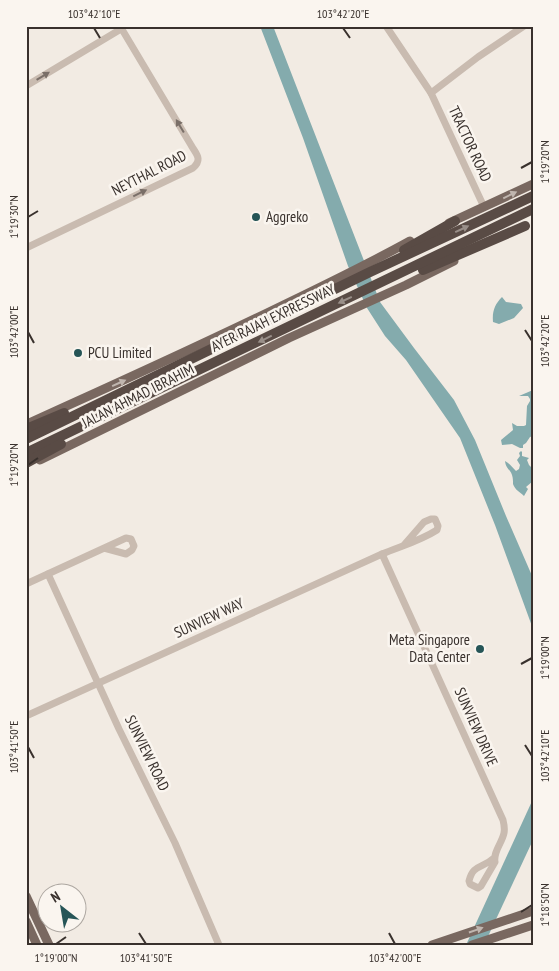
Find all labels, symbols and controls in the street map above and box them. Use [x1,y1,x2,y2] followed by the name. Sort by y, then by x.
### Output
[68,6,120,21] text: 103°42'10"E
[317,6,369,21] text: 103°42'20"E
[36,71,49,80] one-way arrow
[445,103,496,185] street label: TRACTOR ROAD
[175,120,184,133] one-way arrow
[537,140,552,184] text: 1°19'20"N
[108,146,189,200] street label: NEYTHAL ROAD
[133,189,147,197] one-way arrow
[502,191,517,199] one-way arrow
[6,195,21,239] text: 1°19'30"N
[266,207,308,226] place label: Aggreko
[250,211,262,223] marker: Aggreko
[455,225,469,233] one-way arrow
[208,279,338,356] street label: AYER RAJAH EXPRESSWAY
[338,297,352,305] one-way arrow
[6,306,21,358] text: 103°42'00"E
[537,315,552,367] text: 103°42'20"E
[257,334,272,343] one-way arrow
[88,343,152,362] place label: PCU Limited
[72,347,84,359] marker: PCU Limited
[78,359,197,432] street label: JALAN AHMAD IBRAHIM
[112,378,126,386] one-way arrow
[6,443,21,487] text: 1°19'20"N
[171,593,247,642] street label: SUNVIEW WAY
[389,630,471,666] place label: Meta Singapore Data Center
[537,636,552,680] text: 1°19'00"N
[474,643,486,655] marker: Meta Singapore Data Center
[451,685,502,769] street label: SUNVIEW DRIVE
[121,712,174,794] street label: SUNVIEW ROAD
[6,721,21,773] text: 103°41'50"E
[537,730,552,782] text: 103°42'10"E
[537,883,552,927] text: 1°18'50"N
[38,884,88,934] north arrow
[47,887,63,907] text: N
[468,926,483,934] one-way arrow
[34,950,78,965] text: 1°19'00"N
[120,950,172,965] text: 103°41'50"E
[369,950,421,965] text: 103°42'00"E

